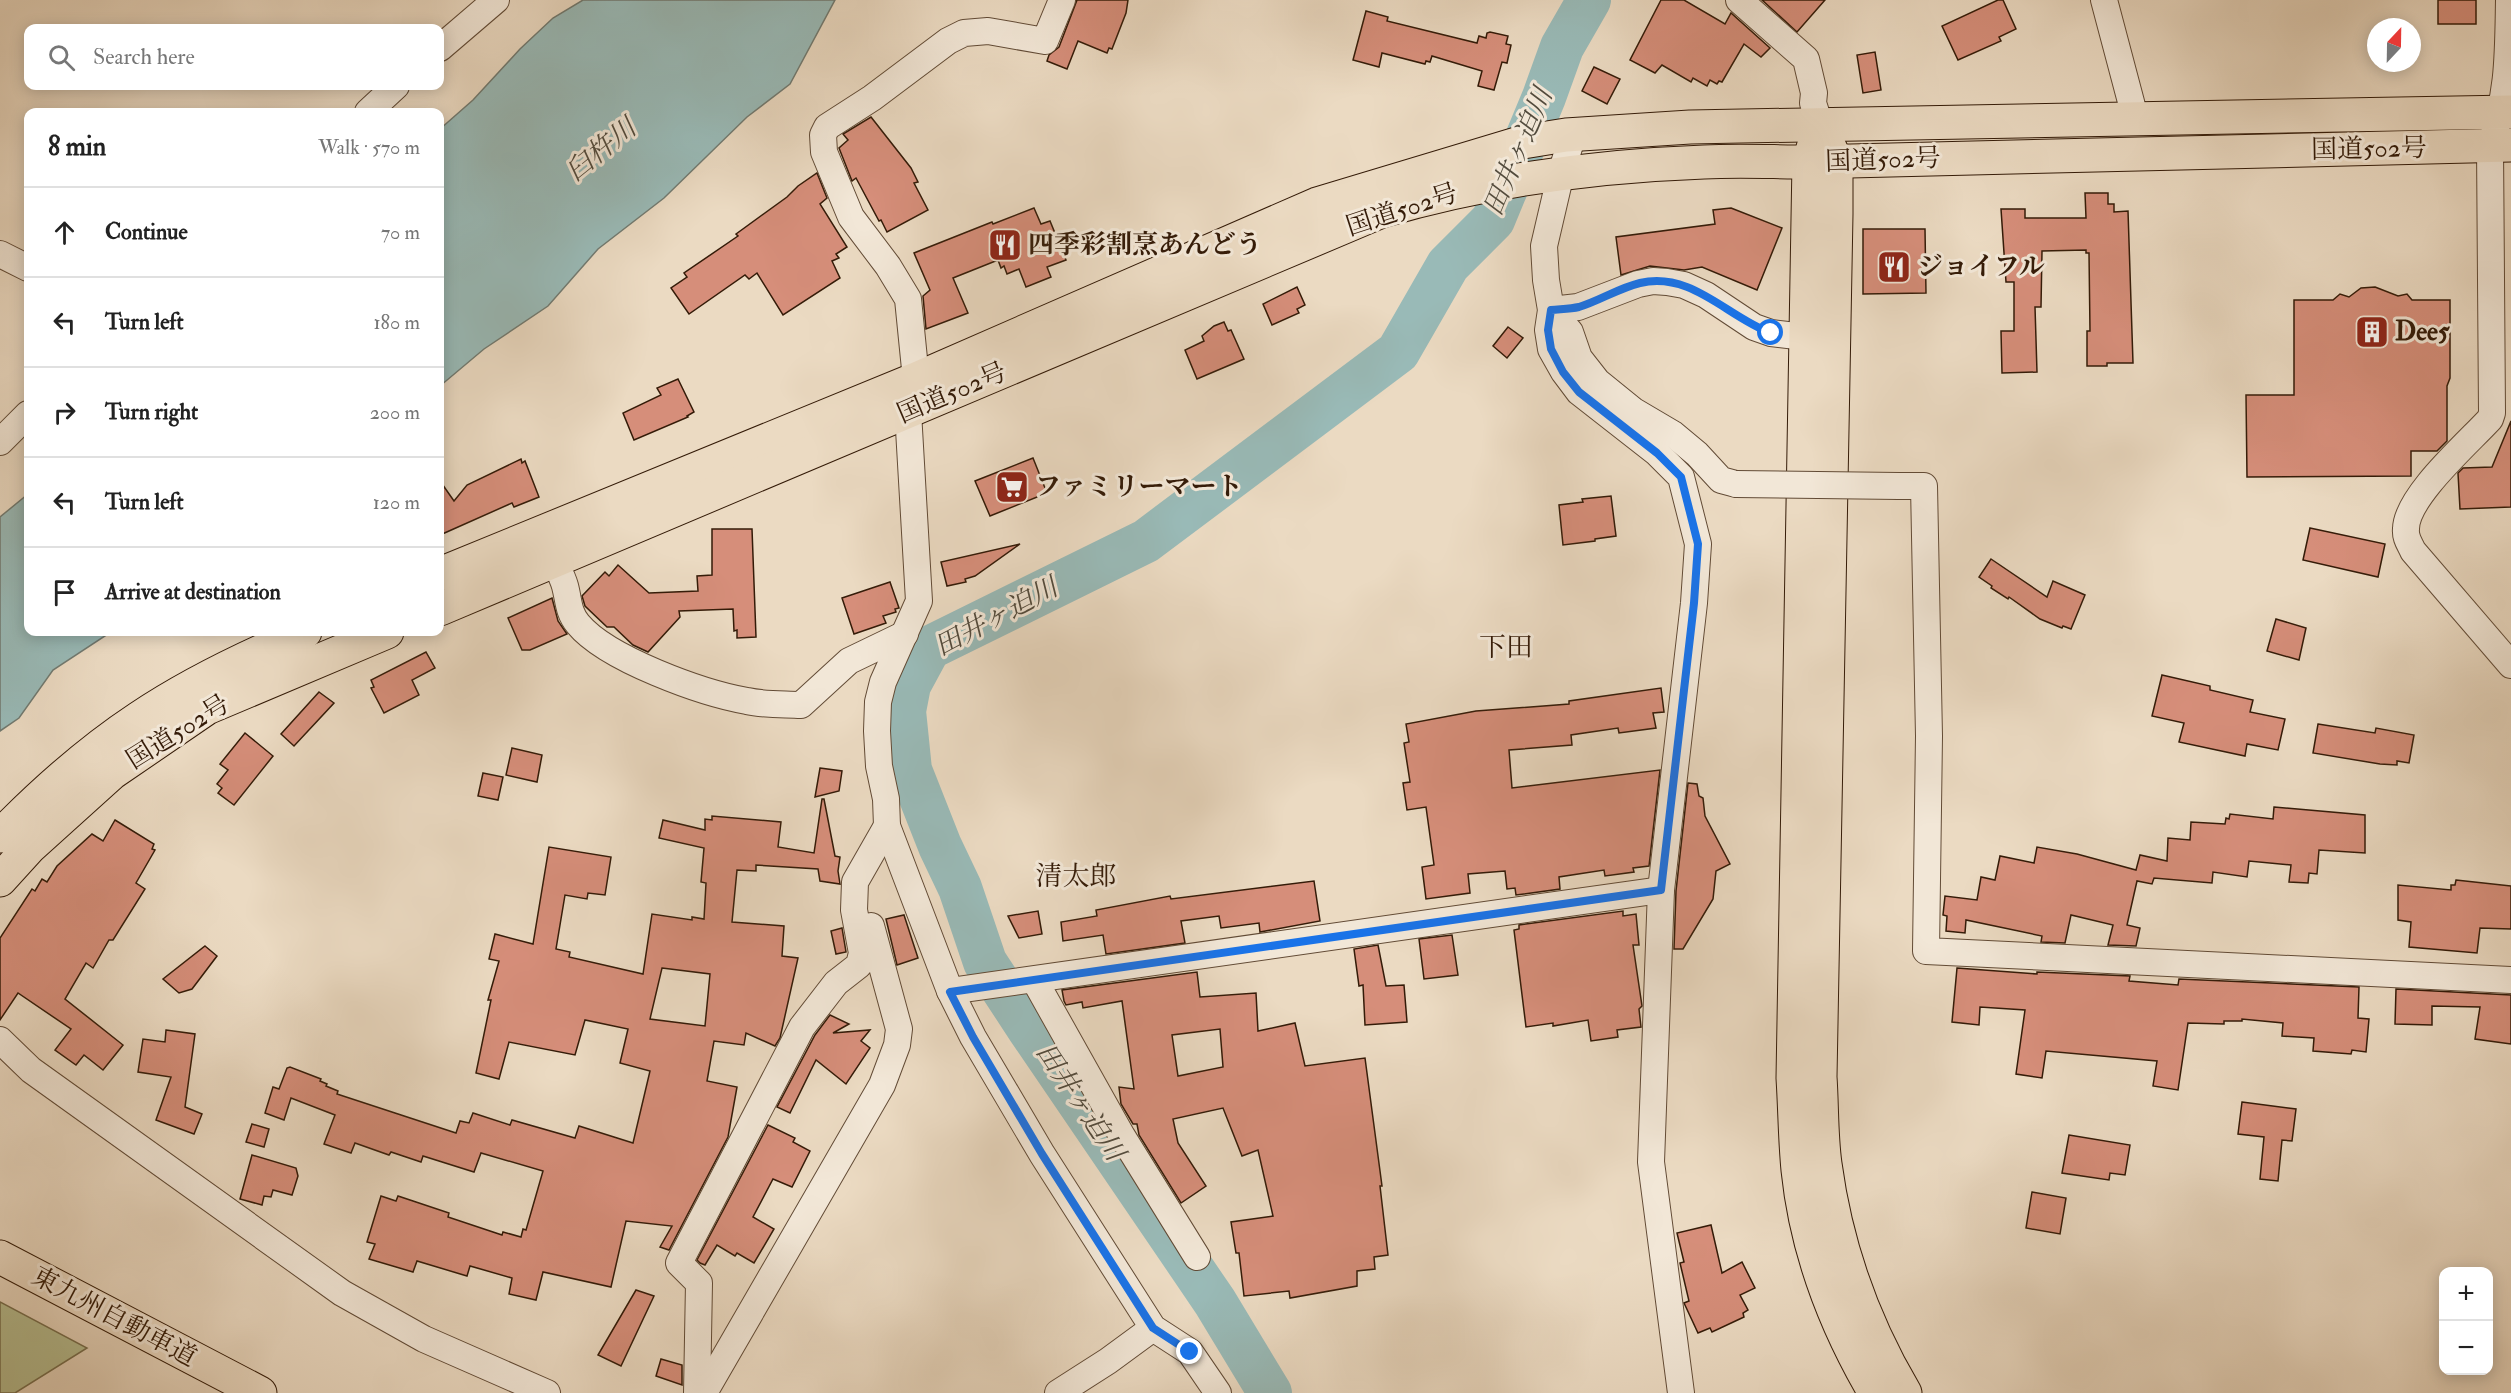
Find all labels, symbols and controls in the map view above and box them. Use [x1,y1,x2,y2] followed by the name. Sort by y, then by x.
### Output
[2367,18,2421,72] north arrow
[24,24,444,90] search box
[45,41,78,74] icon: search
[93,43,195,71] text: Search here
[1476,81,1561,221] water label: 田井ヶ迫川
[559,110,645,188] water label: 臼杵川
[48,131,106,163] text: 8 min
[2311,132,2427,166] street label: 国道502号
[318,135,420,160] text: Walk · 570 m
[1825,142,1941,178] street label: 国道502号
[1342,177,1462,243] street label: 国道502号
[48,216,81,249] icon: ahead
[105,218,188,246] text: Continue
[381,220,420,245] text: 70 m
[987,227,1023,263] restaurant icon: 四季彩割烹あんどう
[1028,229,1262,261] place label: 四季彩割烹あんどう
[1876,249,1912,285] restaurant icon: ジョイフル
[1917,251,2045,283] place label: ジョイフル
[48,306,81,339] icon: left
[105,308,184,336] text: Turn left
[373,310,420,335] text: 180 m
[2354,314,2390,350] building icon: Dee5
[2395,316,2450,348] place label: Dee5
[1757,319,1783,345] route start
[892,356,1012,430] street label: 国道502号
[48,396,81,429] icon: right
[105,398,198,426] text: Turn right
[370,400,420,425] text: 200 m
[994,469,1030,505] supermarket icon: ファミリーマート
[1035,471,1242,503] place label: ファミリーマート
[48,486,81,519] icon: left
[105,488,184,516] text: Turn left
[373,490,420,515] text: 120 m
[929,569,1066,663] water label: 田井ヶ迫川
[48,576,81,609] icon: arrive
[105,578,281,606] text: Arrive at destination
[1479,631,1533,664] district label: 下田
[120,688,236,776] street label: 国道502号
[1036,860,1117,893] district label: 清太郎
[1029,1037,1133,1170] water label: 田井ヶ迫川
[26,1260,202,1374] street label: 東九州自動車道
[2439,1267,2493,1375] map controls
[2439,1267,2493,1321] button: +
[2439,1321,2493,1375] button: −
[1176,1338,1202,1364] route end

